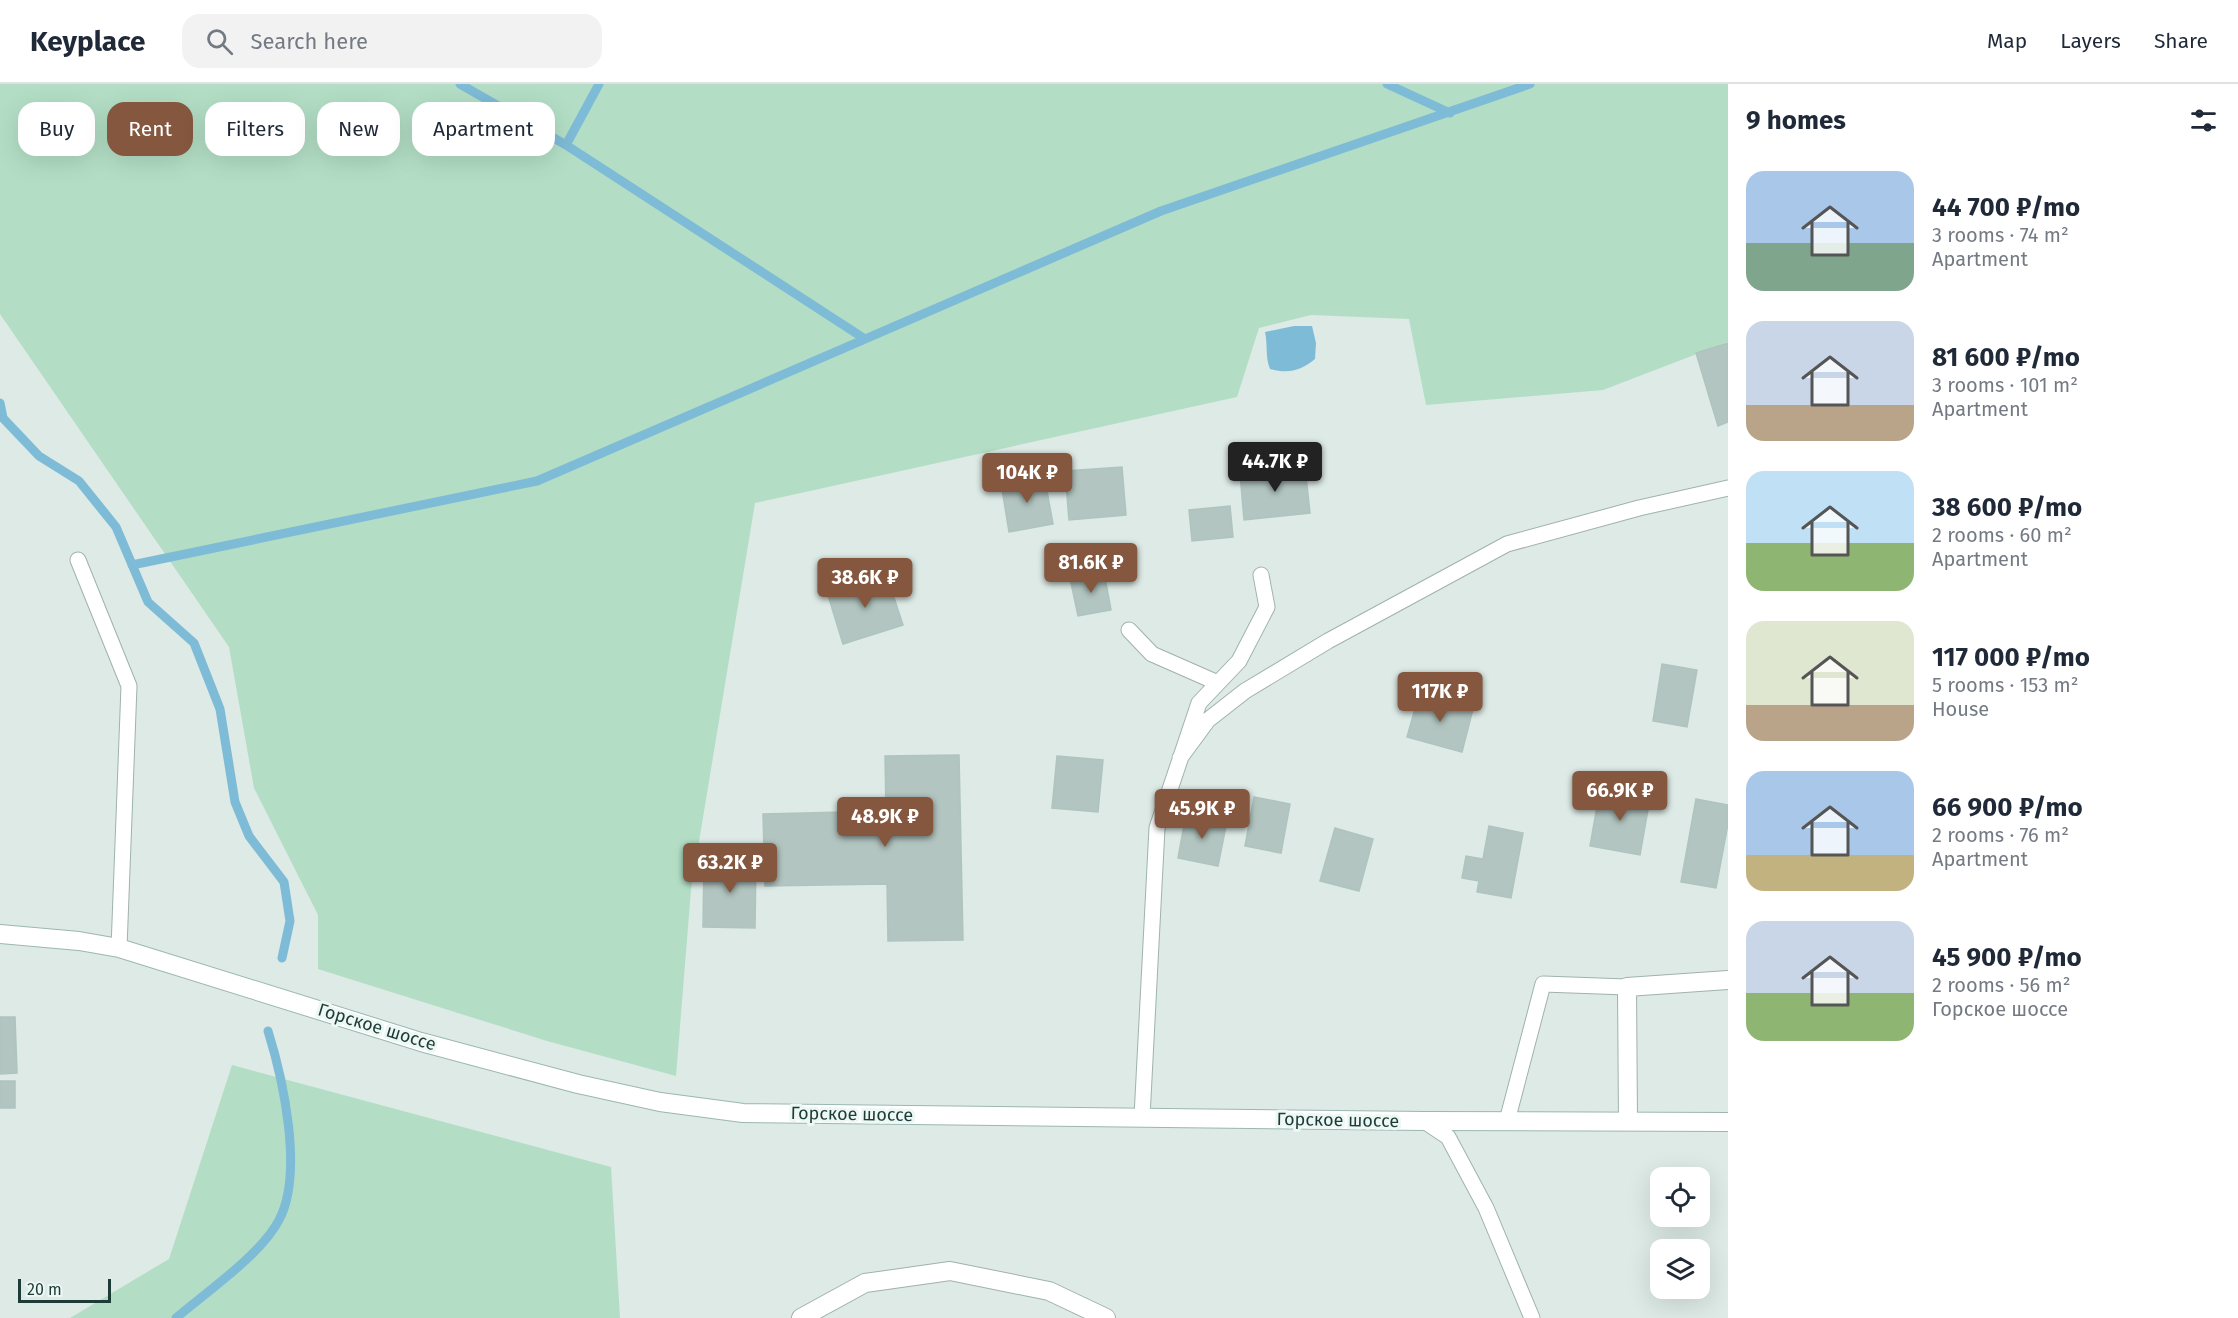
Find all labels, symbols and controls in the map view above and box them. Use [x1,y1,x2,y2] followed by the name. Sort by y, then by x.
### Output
[182,14,602,68] search box
[30,25,146,58] text: Keyplace
[203,25,236,58] icon: search
[251,28,368,55] text: Search here
[1987,28,2027,54] text: Map
[2060,28,2121,54] text: Layers
[2154,28,2208,54] text: Share
[18,102,95,156] chip: Buy
[107,102,193,156] chip: Rent
[205,102,305,156] chip: Filters
[317,102,400,156] chip: New
[412,102,555,156] chip: Apartment
[2187,104,2220,137] icon: filters
[1746,105,1846,136] text: 9 homes
[1932,192,2080,223] text: 44 700 ₽/mo
[1794,195,1866,267] icon: home
[1932,223,2069,247] text: 3 rooms · 74 m²
[1932,247,2028,271] text: Apartment
[1932,342,2080,373] text: 81 600 ₽/mo
[1794,345,1866,417] icon: home
[1932,373,2078,397] text: 3 rooms · 101 m²
[1932,397,2028,421] text: Apartment
[1220,442,1330,493] pin: 44.7K ₽
[1242,449,1308,473] text: 44.7K ₽
[978,453,1076,504] pin: 104K ₽
[996,460,1058,484] text: 104K ₽
[1932,492,2082,523] text: 38 600 ₽/mo
[1794,495,1866,567] icon: home
[1932,523,2072,547] text: 2 rooms · 60 m²
[1036,543,1146,594] pin: 81.6K ₽
[1932,547,2028,571] text: Apartment
[1058,550,1124,574] text: 81.6K ₽
[810,558,920,609] pin: 38.6K ₽
[831,565,899,589] text: 38.6K ₽
[1932,642,2090,673] text: 117 000 ₽/mo
[1794,645,1866,717] icon: home
[1391,672,1489,723] pin: 117K ₽
[1932,673,2079,697] text: 5 rooms · 153 m²
[1412,679,1468,703] text: 117K ₽
[1932,697,1989,721] text: House
[1565,771,1675,822] pin: 66.9K ₽
[1586,778,1654,802] text: 66.9K ₽
[1147,789,1257,840] pin: 45.9K ₽
[1932,792,2083,823] text: 66 900 ₽/mo
[1794,795,1866,867] icon: home
[1169,796,1235,820] text: 45.9K ₽
[830,797,940,848] pin: 48.9K ₽
[851,804,919,828] text: 48.9K ₽
[1932,823,2069,847] text: 2 rooms · 76 m²
[675,843,785,894] pin: 63.2K ₽
[1932,847,2028,871] text: Apartment
[697,850,763,874] text: 63.2K ₽
[1932,942,2082,973] text: 45 900 ₽/mo
[1794,945,1866,1017] icon: home
[1932,973,2071,997] text: 2 rooms · 56 m²
[1932,997,2068,1021] text: Горское шоссе
[315,999,439,1055] street label: Горское шоссе
[791,1102,913,1126] street label: Горское шоссе
[1277,1108,1399,1132] street label: Горское шоссе
[1650,1167,1710,1299] map controls
[1650,1167,1710,1227] button: locate
[1650,1239,1710,1299] button: layers
[18,1276,111,1304] scale bar
[27,1280,62,1299] text: 20 m

